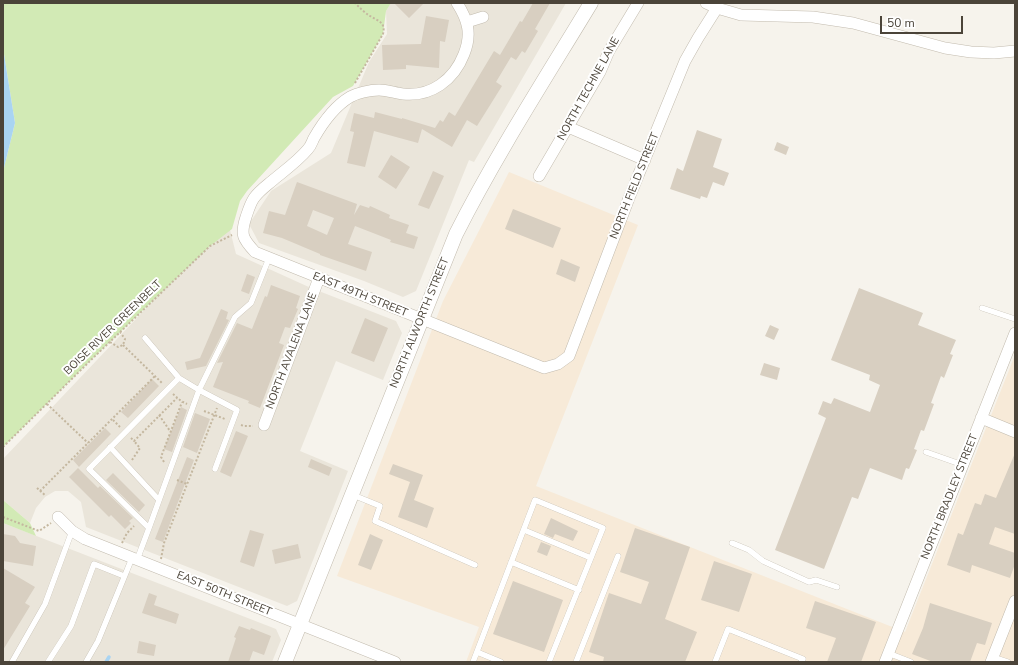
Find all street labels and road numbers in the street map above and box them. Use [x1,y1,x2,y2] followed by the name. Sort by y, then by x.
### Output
[555,35,623,143] street label: NORTH TECHNE LANE
[608,131,662,241] street label: NORTH FIELD STREET
[388,256,452,390] street label: NORTH ALWORTH STREET
[311,270,409,320] street label: EAST 49TH STREET
[62,278,164,378] street label: BOISE RIVER GREENBELT
[264,291,320,411] street label: NORTH AVALENA LANE
[919,432,981,562] street label: NORTH BRADLEY STREET
[175,569,273,619] street label: EAST 50TH STREET

